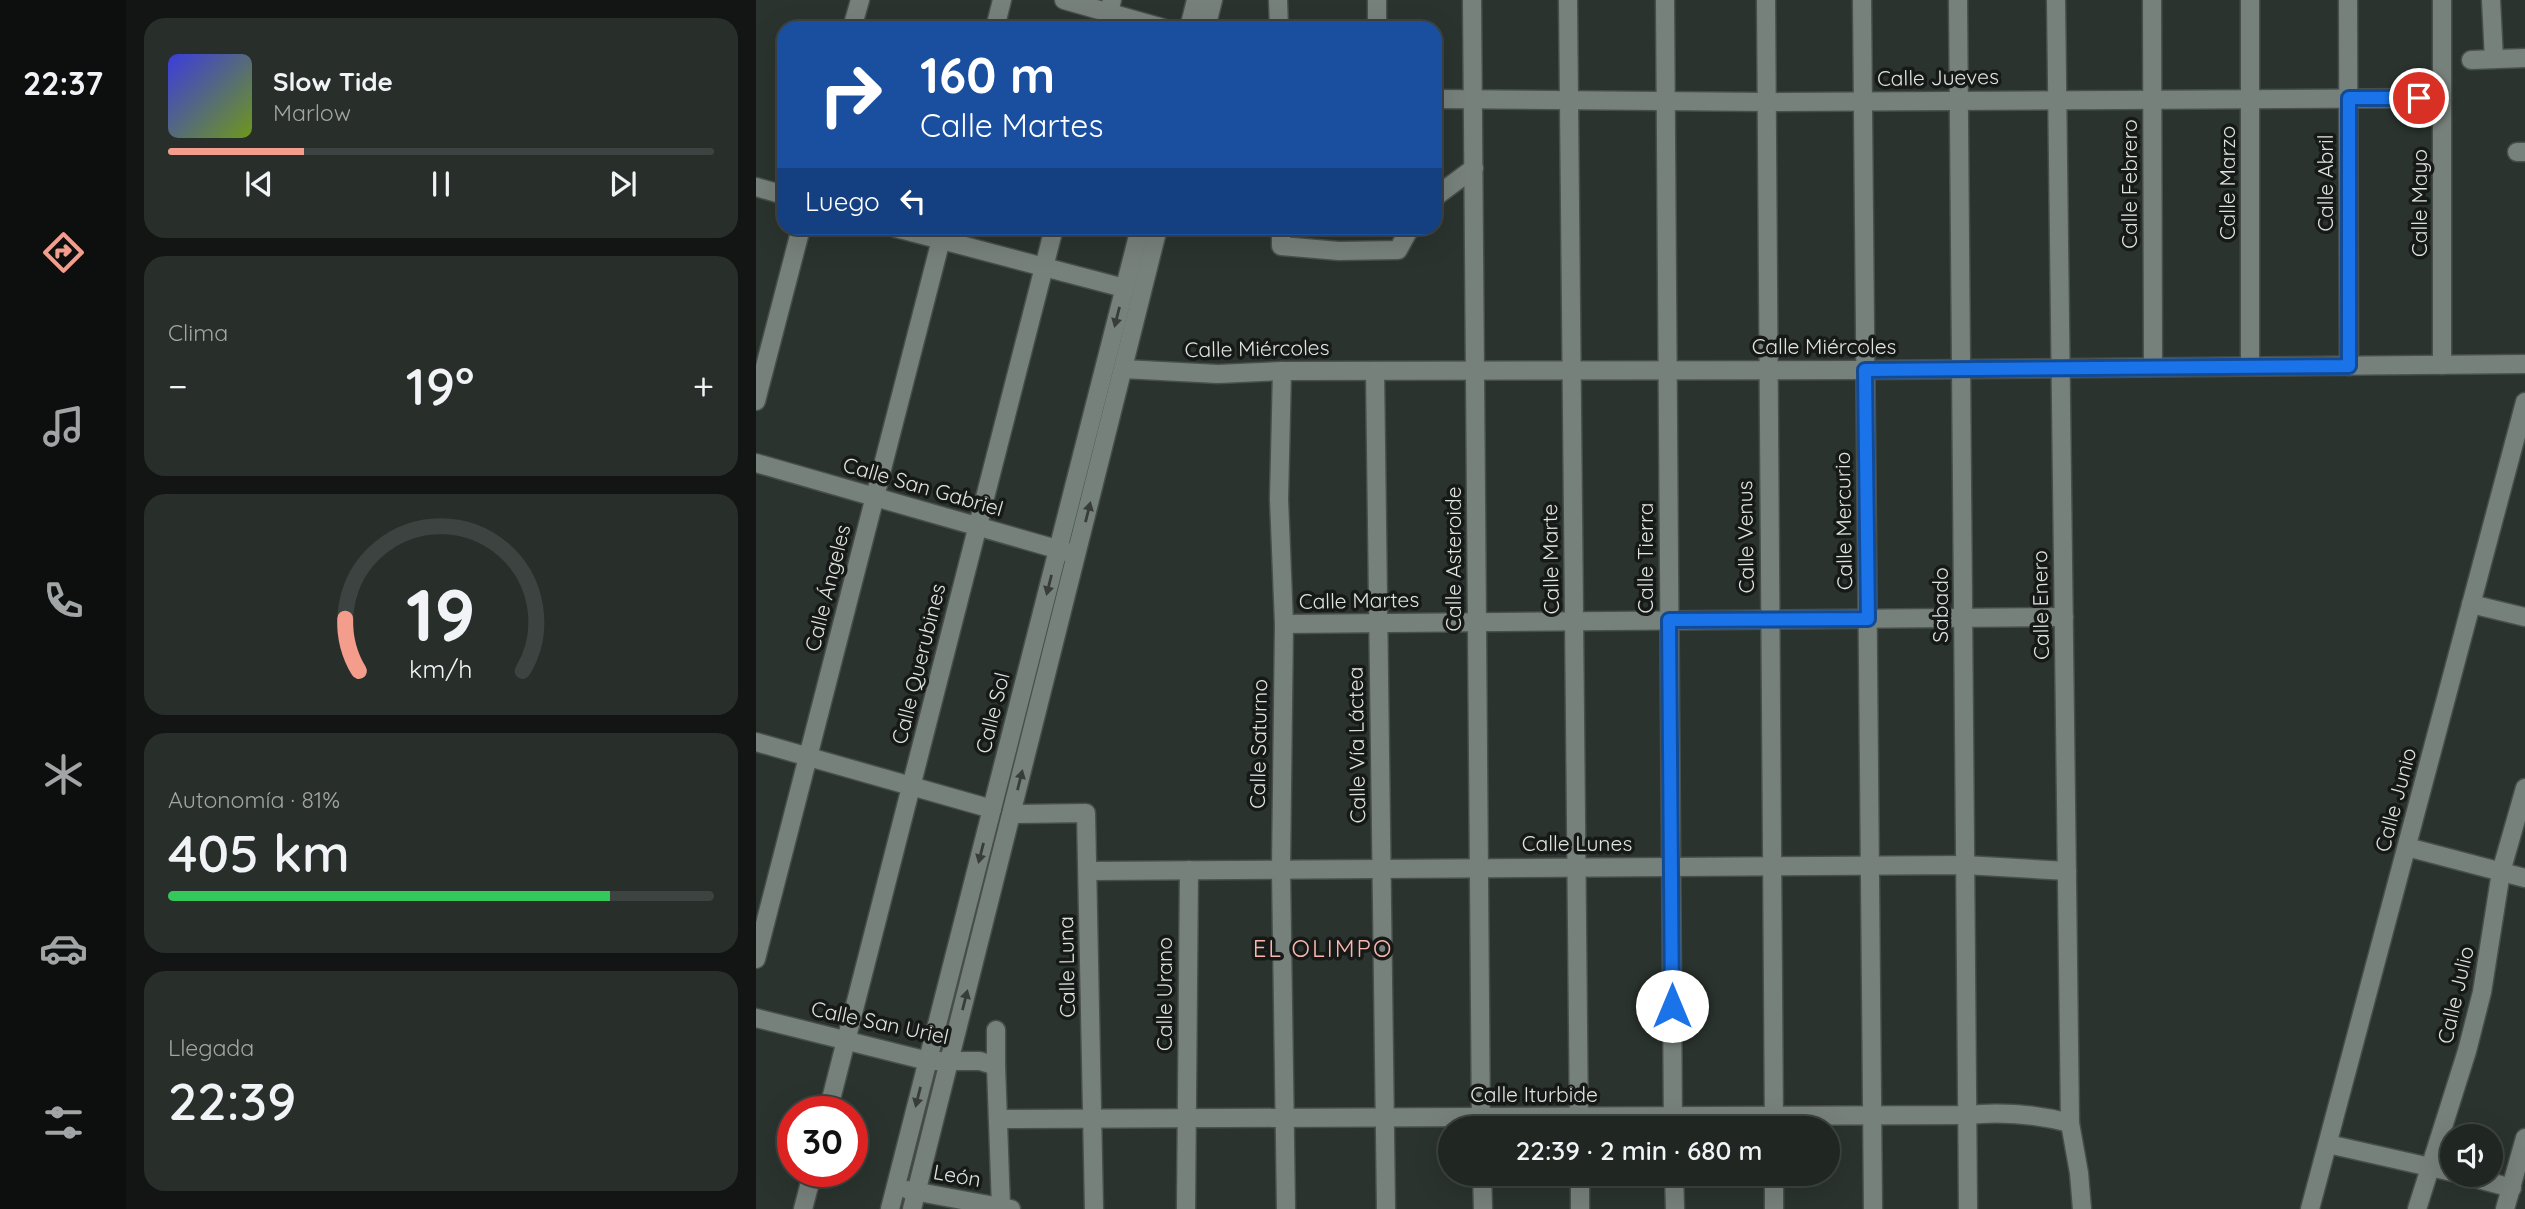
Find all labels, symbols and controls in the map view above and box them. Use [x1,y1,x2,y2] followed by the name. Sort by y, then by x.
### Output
[920,44,1055,105] text: 160 m
[805,49,896,140] icon: right
[23,63,103,103] text: 22:37
[1877,63,1999,91] street label: Calle Jueves
[273,65,393,98] text: Slow Tide
[2389,68,2449,128] pin
[2400,79,2438,117] icon: arrive
[273,98,351,127] text: Marlow
[920,105,1103,145] text: Calle Martes
[2116,119,2142,249] street label: Calle Febrero
[2214,126,2240,240] street label: Calle Marzo
[2312,134,2338,232] street label: Calle Abril
[2406,149,2432,257] street label: Calle Mayo
[240,165,278,203] icon: previous
[422,165,460,203] icon: pause
[604,165,642,203] icon: next
[894,182,932,220] icon: left
[805,185,880,218] text: Luego
[39,228,88,277] icon: directions
[1111,306,1122,328] one-way arrow
[168,318,228,347] text: Clima
[1752,333,1896,359] street label: Calle Miércoles
[1184,334,1330,362] street label: Calle Miércoles
[406,353,475,418] text: 19°
[168,362,188,410] text: −
[693,362,714,410] text: +
[39,402,88,451] icon: music
[840,451,1006,521] street label: Calle San Gabriel
[1829,452,1857,590] street label: Calle Mercurio
[1731,480,1759,594] street label: Calle Venus
[1440,486,1466,632] street label: Calle Asteroide
[1083,500,1094,522] one-way arrow
[1632,502,1658,614] street label: Calle Tierra
[1536,504,1564,615] street label: Calle Marte
[799,521,855,654] street label: Calle Ángeles
[2026,550,2054,660] street label: Calle Enero
[1927,567,1953,643] street label: Sabado
[406,568,476,659] text: 19
[1043,575,1054,597] one-way arrow
[39,576,88,625] icon: phone
[885,581,951,747] street label: Calle Querubines
[1299,586,1419,614] street label: Calle Martes
[409,652,473,683] text: km/h
[1342,666,1370,824] street label: Calle Vía Láctea
[969,669,1015,756] street label: Calle Sol
[1244,679,1272,809] street label: Calle Saturno
[2369,745,2421,855] street label: Calle Junio
[39,750,88,799] icon: climate
[1015,769,1026,791] one-way arrow
[168,785,340,814] text: Autonomía · 81%
[168,820,350,885] text: 405 km
[1522,830,1632,856] street label: Calle Lunes
[975,842,986,864] one-way arrow
[1052,916,1080,1018] street label: Calle Luna
[39,924,88,973] icon: car
[1253,933,1393,963] district label: EL OLIMPO
[1151,937,1177,1051] street label: Calle Urano
[2431,943,2479,1046] street label: Calle Julio
[1635,969,1709,1043] position arrow
[960,989,971,1011] one-way arrow
[809,995,951,1049] street label: Calle San Uriel
[168,1033,254,1062] text: Llegada
[168,1068,296,1133] text: 22:39
[1470,1081,1598,1107] street label: Calle Iturbide
[912,1087,923,1109] one-way arrow
[777,1096,868,1187] speed limit sign: 30
[39,1098,88,1147] icon: filters
[2440,1124,2503,1187] map controls
[2440,1124,2503,1187] button: sound
[1516,1134,1762,1167] text: 22:39 · 2 min · 680 m
[931,1158,983,1192] street label: León

